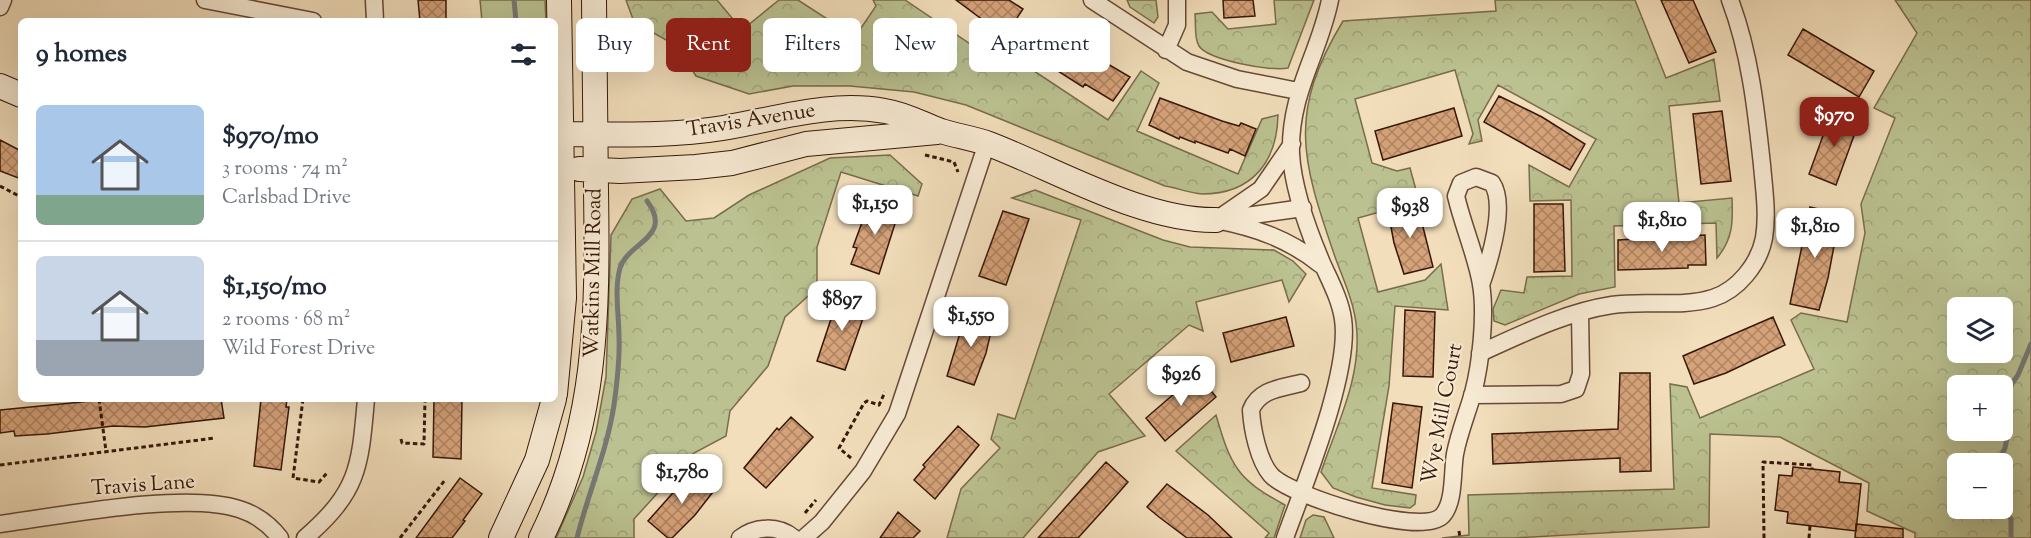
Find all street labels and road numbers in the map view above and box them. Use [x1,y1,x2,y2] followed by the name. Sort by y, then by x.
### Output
[684,96,818,146] street label: Travis Avenue
[578,188,610,358] street label: Watkins Mill Road
[1415,341,1471,487] street label: Wye Mill Court
[90,467,196,505] street label: Travis Lane

